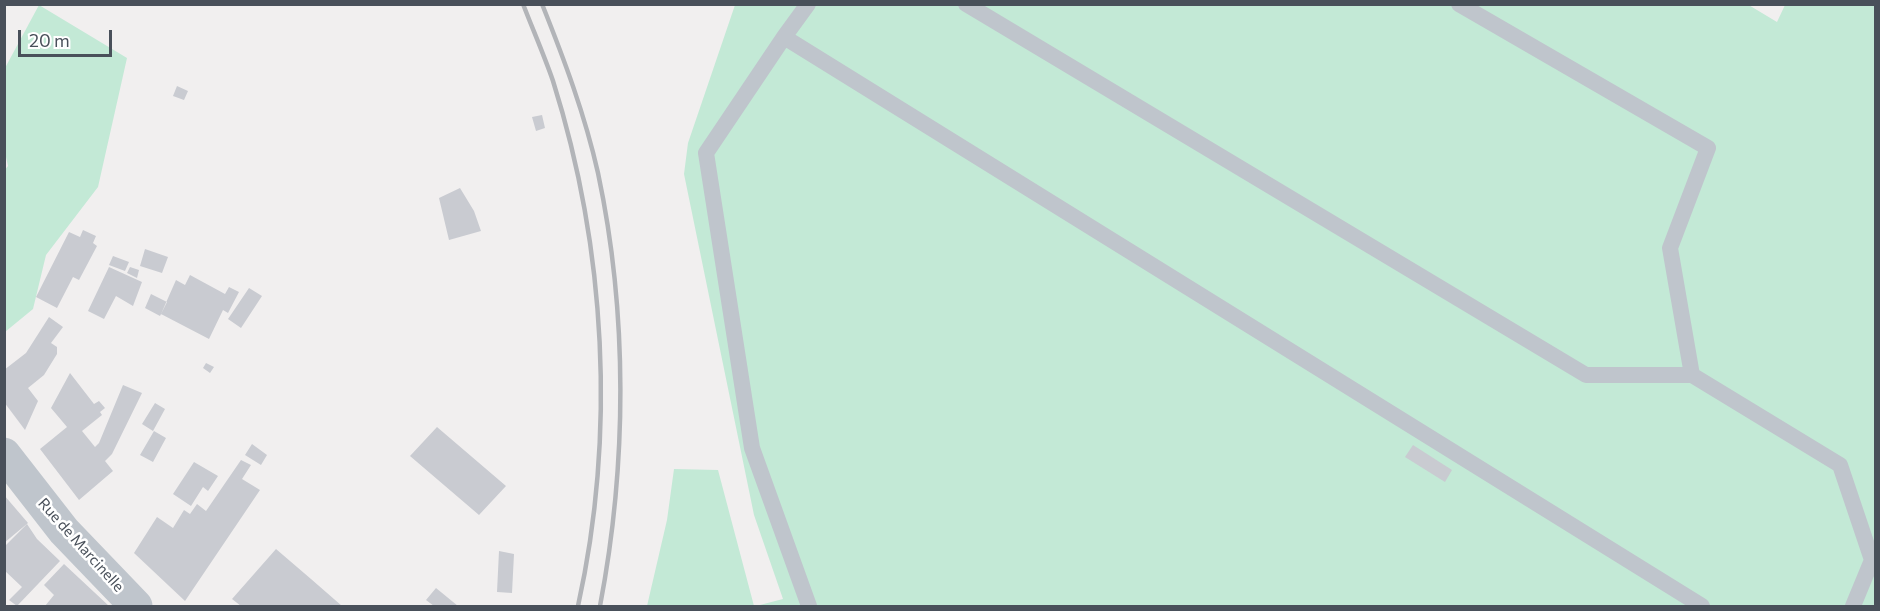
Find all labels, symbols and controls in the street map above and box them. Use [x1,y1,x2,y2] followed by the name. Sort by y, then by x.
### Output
[21,18,116,56] scale bar
[29,29,70,51] text: 20 m
[34,495,128,595] street label: Rue de Marcinelle

